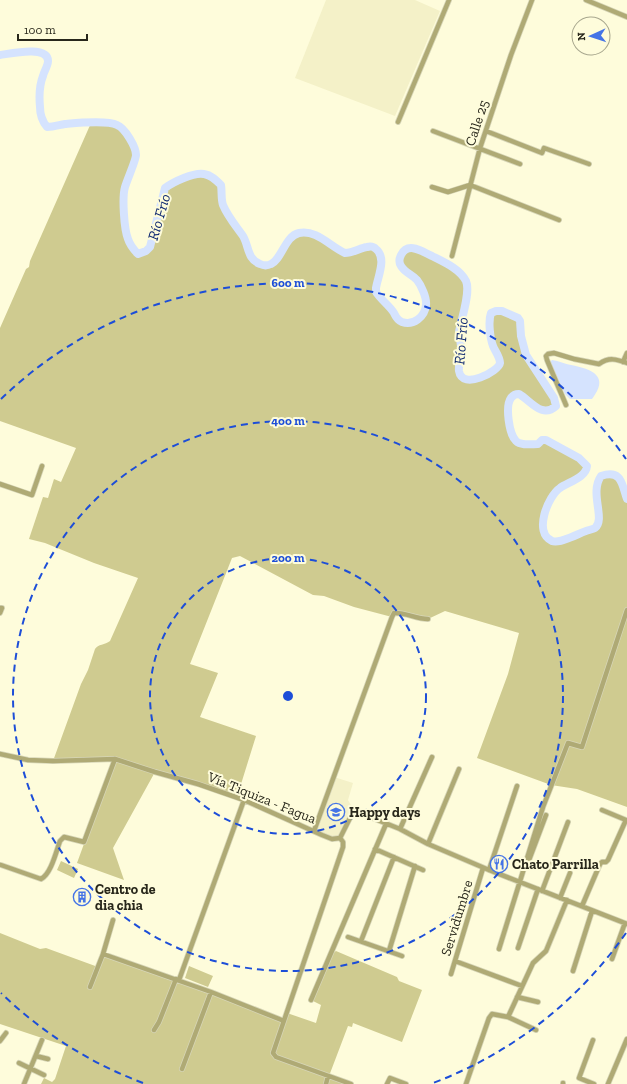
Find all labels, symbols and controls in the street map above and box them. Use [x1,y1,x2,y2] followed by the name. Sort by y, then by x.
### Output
[18,16,87,42] scale bar
[571,16,611,56] north arrow
[24,23,56,37] text: 100 m
[575,31,588,41] text: N
[462,98,492,148] street label: Calle 25
[144,192,174,242] water label: Río Frío
[271,276,305,290] text: 600 m
[450,317,472,365] water label: Río Frío
[271,414,305,428] text: 400 m
[271,551,305,565] text: 200 m
[281,689,295,703] centre of rings
[204,768,319,828] street label: Vía Tiquiza - Fagua
[326,802,346,822] school or university icon: Happy days
[349,804,421,821] place label: Happy days
[489,854,509,874] restaurant icon: Chato Parrilla
[512,856,599,873] place label: Chato Parrilla
[437,878,477,958] street label: Servidumbre
[95,881,156,914] place label: Centro de dia chia
[72,887,92,907] building icon: Centro de dia chia

